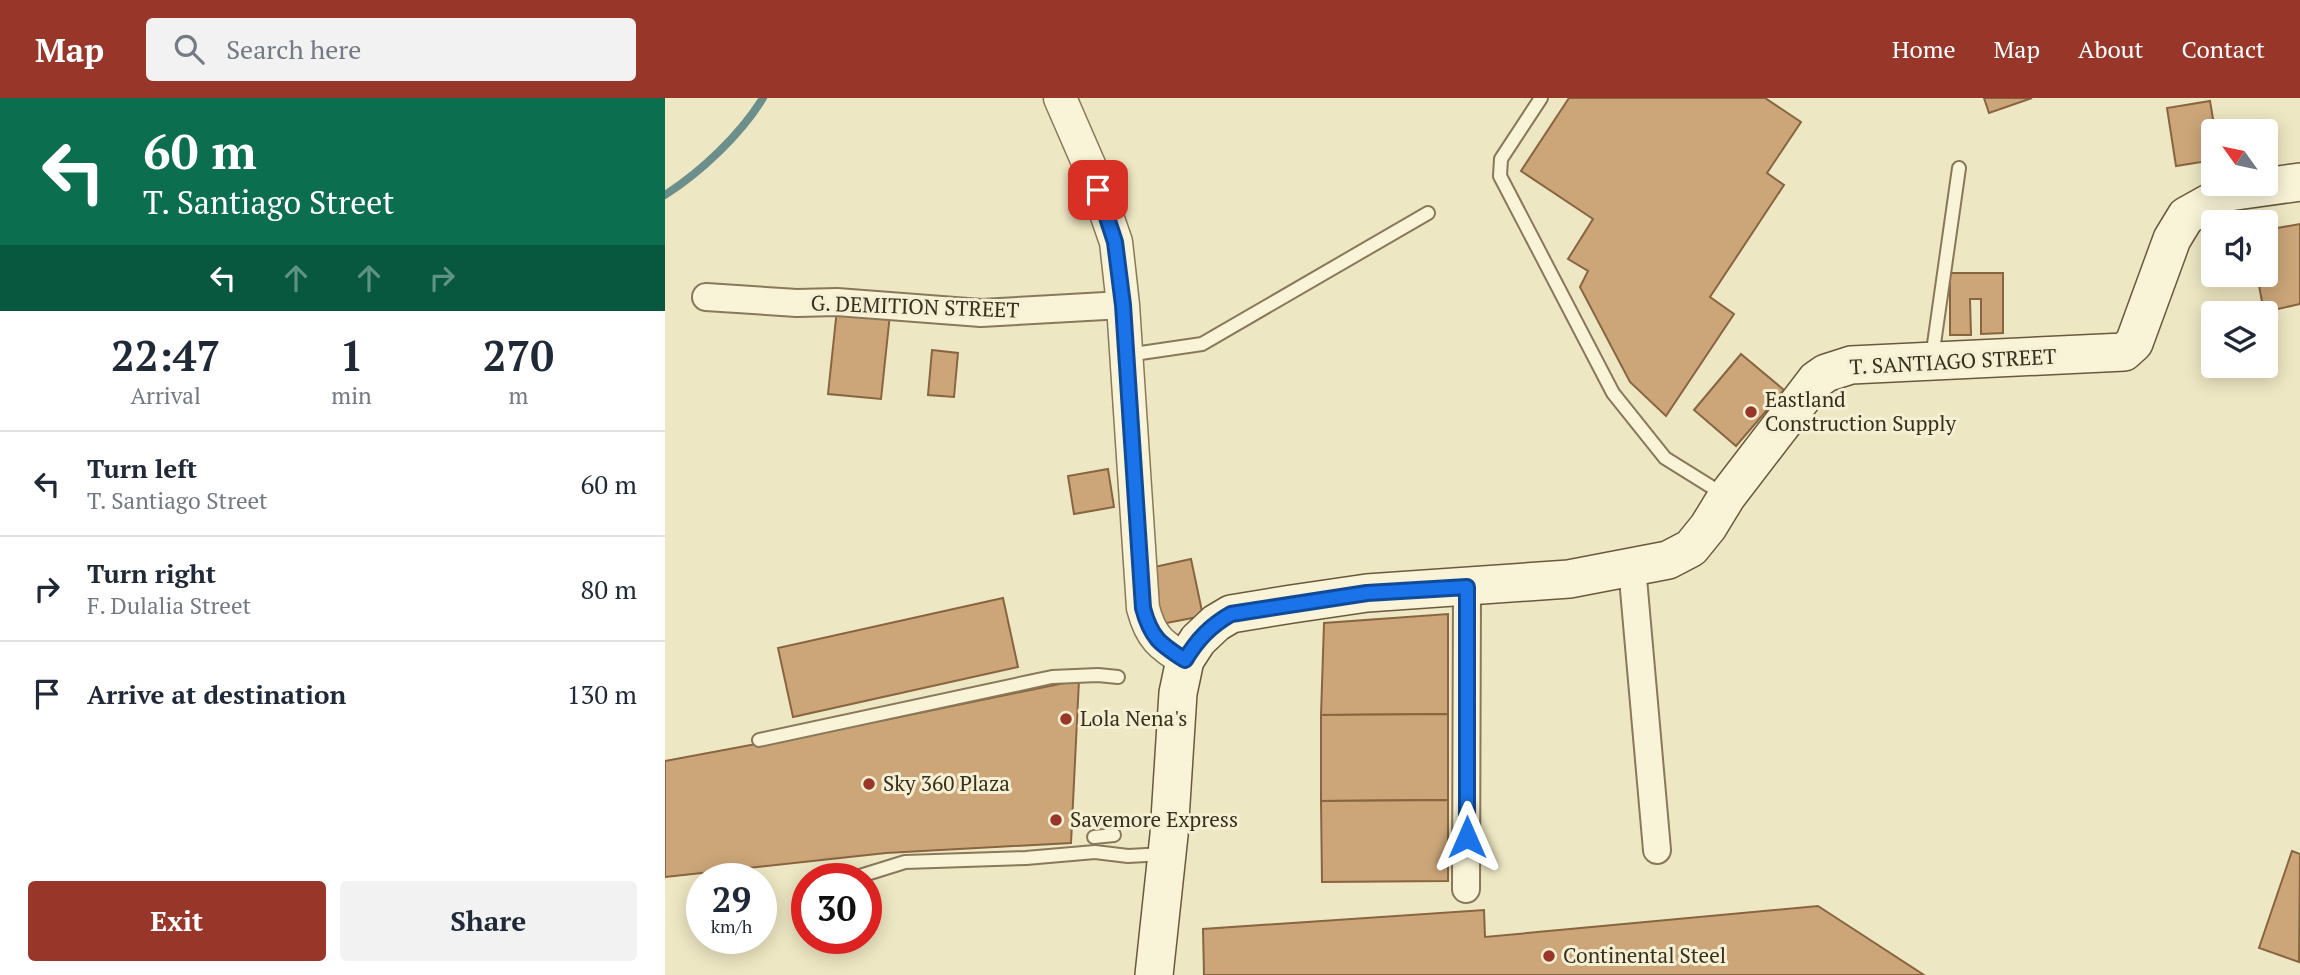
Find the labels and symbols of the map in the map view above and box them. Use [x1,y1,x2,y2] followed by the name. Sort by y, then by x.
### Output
[2201,119,2279,196] north arrow
[1068,160,1128,220] pin
[810,288,1020,324] street label: G. DEMITION STREET
[1849,342,2057,380] street label: T. SANTIAGO STREET
[1765,385,1957,437] place label: Eastland Construction Supply
[1743,404,1759,420] marker: Eastland Construction Supply
[1080,704,1187,732] place label: Lola Nena's
[1058,711,1074,727] marker: Lola Nena's
[883,769,1010,797] place label: Sky 360 Plaza
[861,776,877,792] marker: Sky 360 Plaza
[1430,800,1504,874] position arrow
[1070,805,1238,833] place label: Savemore Express
[1048,812,1064,828] marker: Savemore Express
[791,863,882,954] speed limit sign: 30
[1563,941,1726,969] place label: Continental Steel
[1541,948,1557,964] marker: Continental Steel

